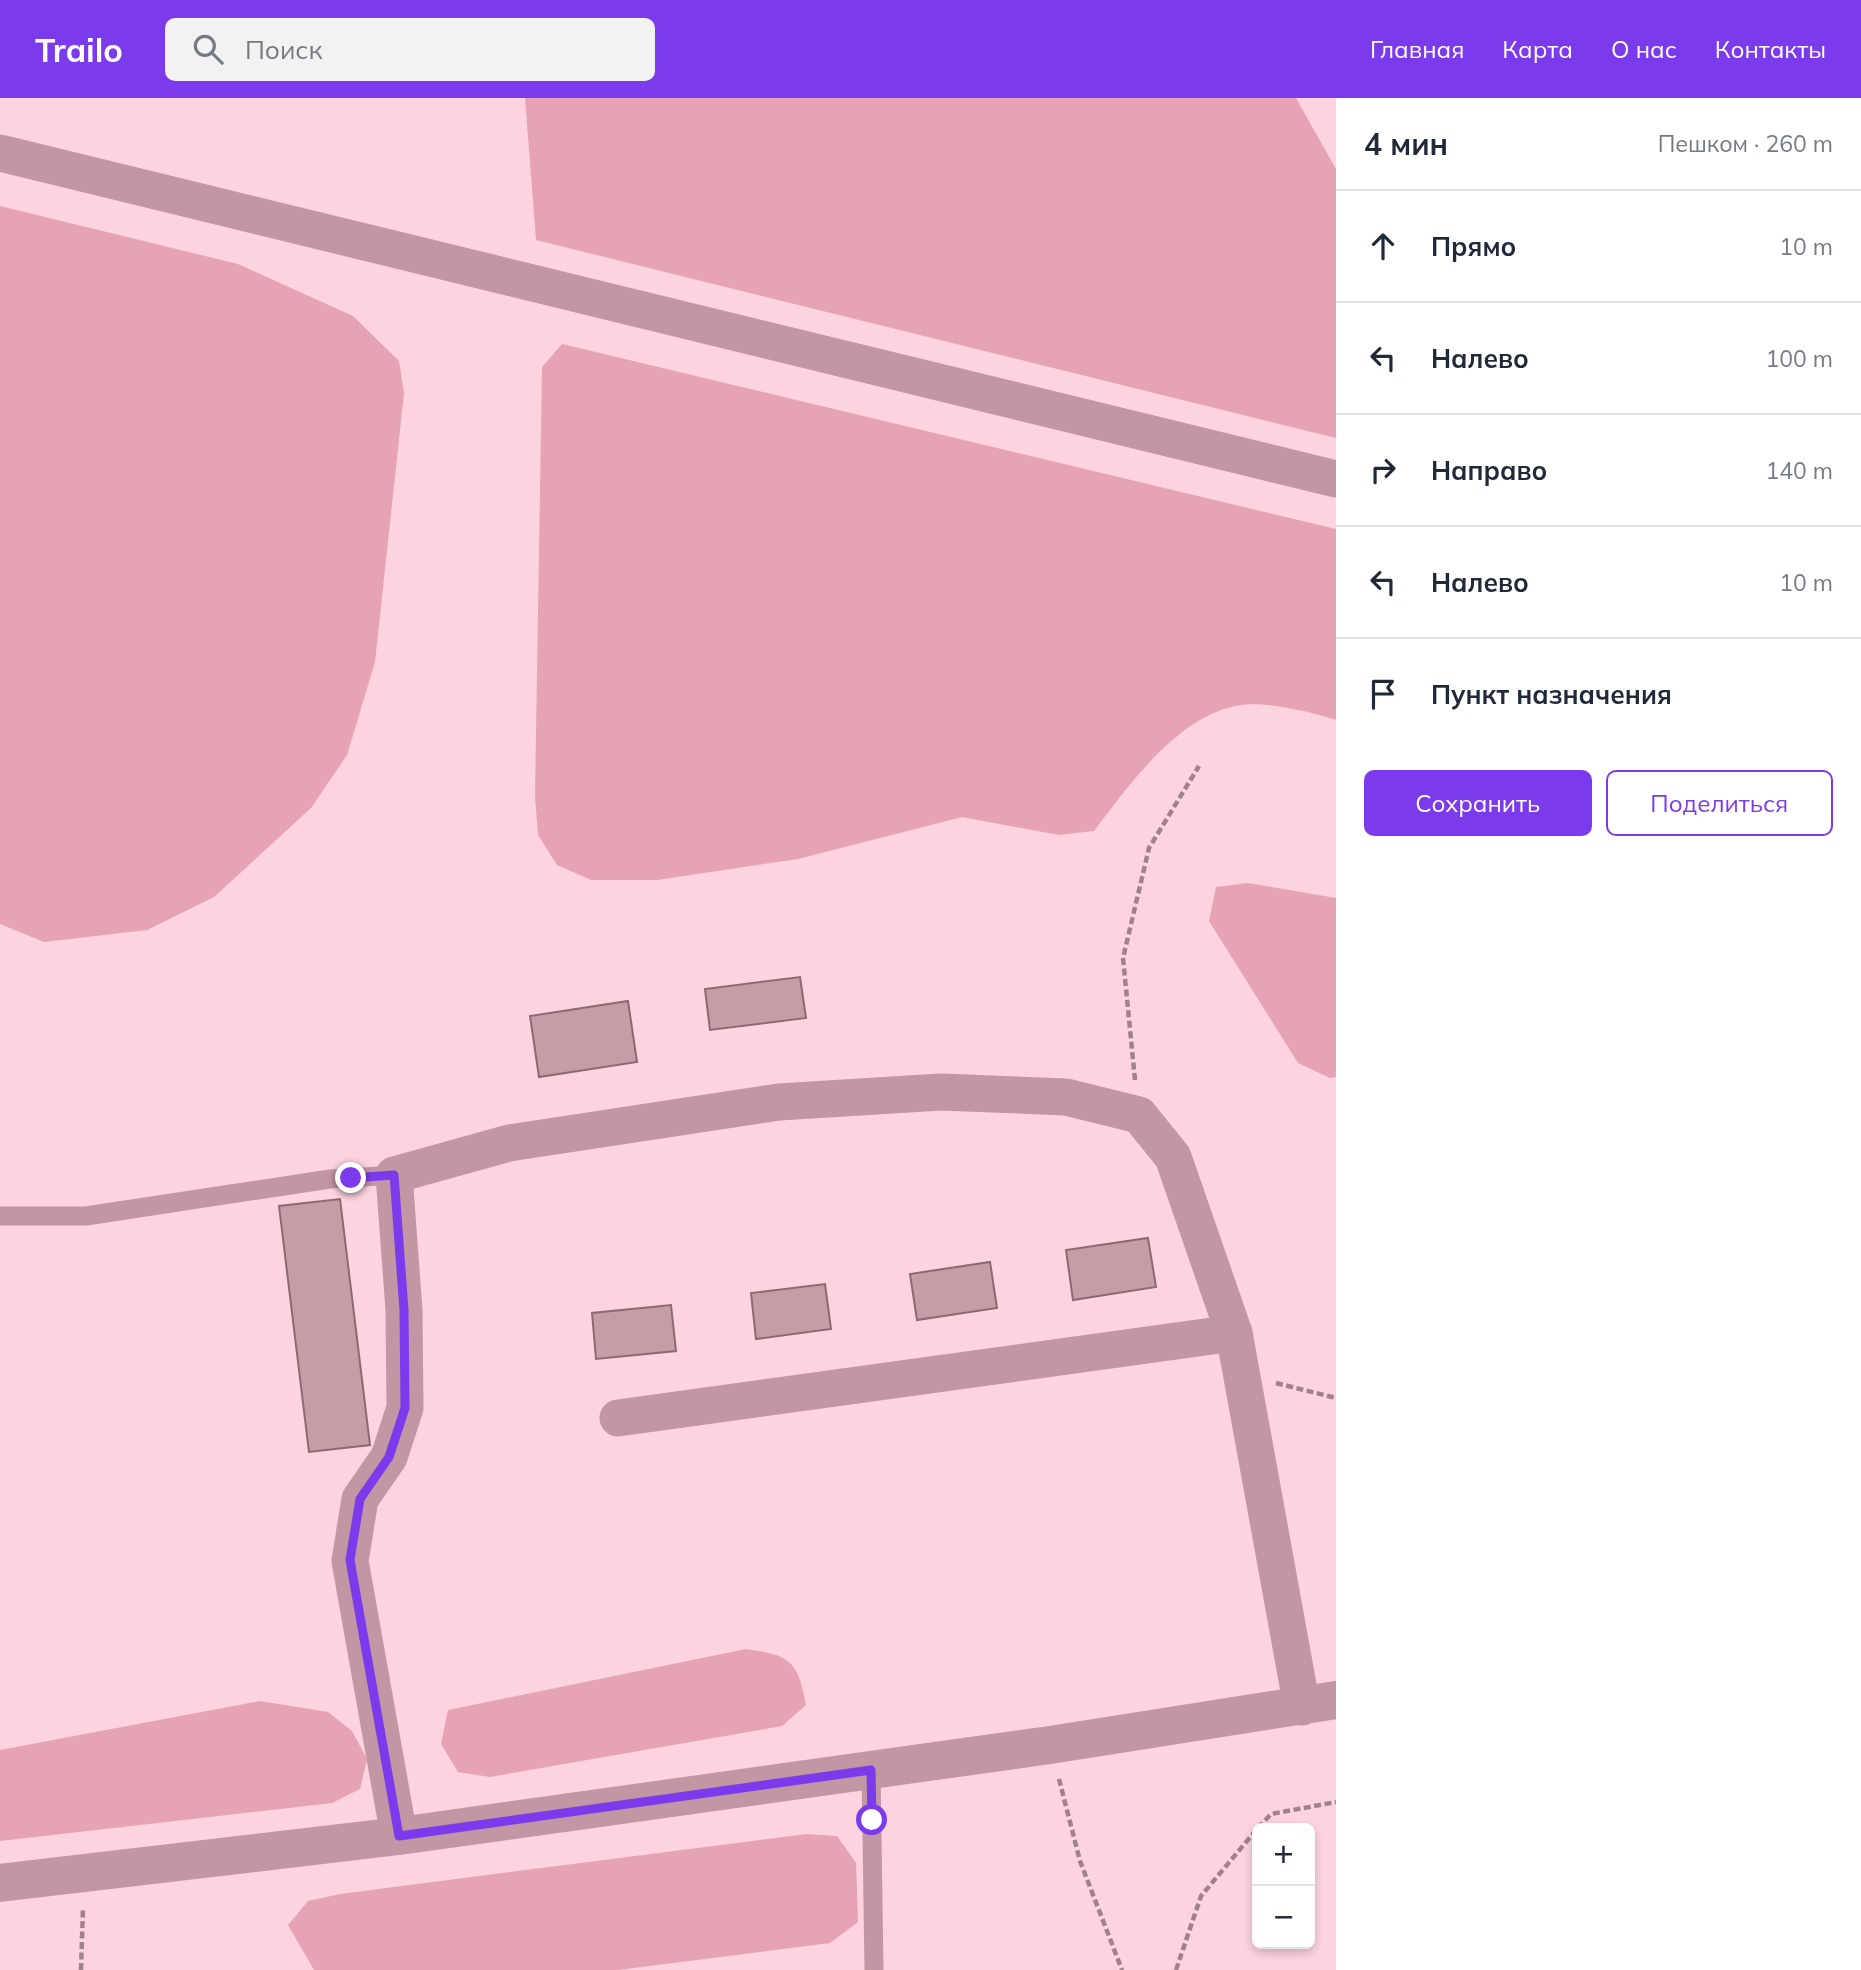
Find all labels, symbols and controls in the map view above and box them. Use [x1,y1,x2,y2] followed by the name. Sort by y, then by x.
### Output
[165,18,655,81] search box
[35,29,123,70] text: Trailo
[189,30,227,68] icon: search
[245,33,322,66] text: Поиск
[1370,34,1464,64] text: Главная
[1502,34,1573,64] text: Карта
[1611,34,1677,64] text: О нас
[1715,34,1826,64] text: Контакты
[1364,125,1448,163] text: 4 мин
[1658,129,1833,158] text: Пешком · 260 m
[1364,227,1402,265] icon: ahead
[1431,230,1516,263] text: Прямо
[1779,232,1833,261] text: 10 m
[1364,339,1402,377] icon: left
[1431,342,1529,375] text: Налево
[1765,344,1833,373] text: 100 m
[1364,451,1402,489] icon: right
[1431,454,1547,487] text: Направо
[1765,456,1833,485] text: 140 m
[1364,563,1402,601] icon: left
[1431,566,1529,599] text: Налево
[1779,568,1833,597] text: 10 m
[1364,675,1402,713] icon: arrive
[1431,678,1672,711] text: Пункт назначения
[1364,770,1592,836] button: Сохранить
[1606,770,1833,836] button: Поделиться
[335,1162,366,1193] route end
[856,1804,887,1835] route start
[1252,1823,1315,1949] map controls
[1252,1823,1315,1886] button: +
[1252,1886,1315,1949] button: −

